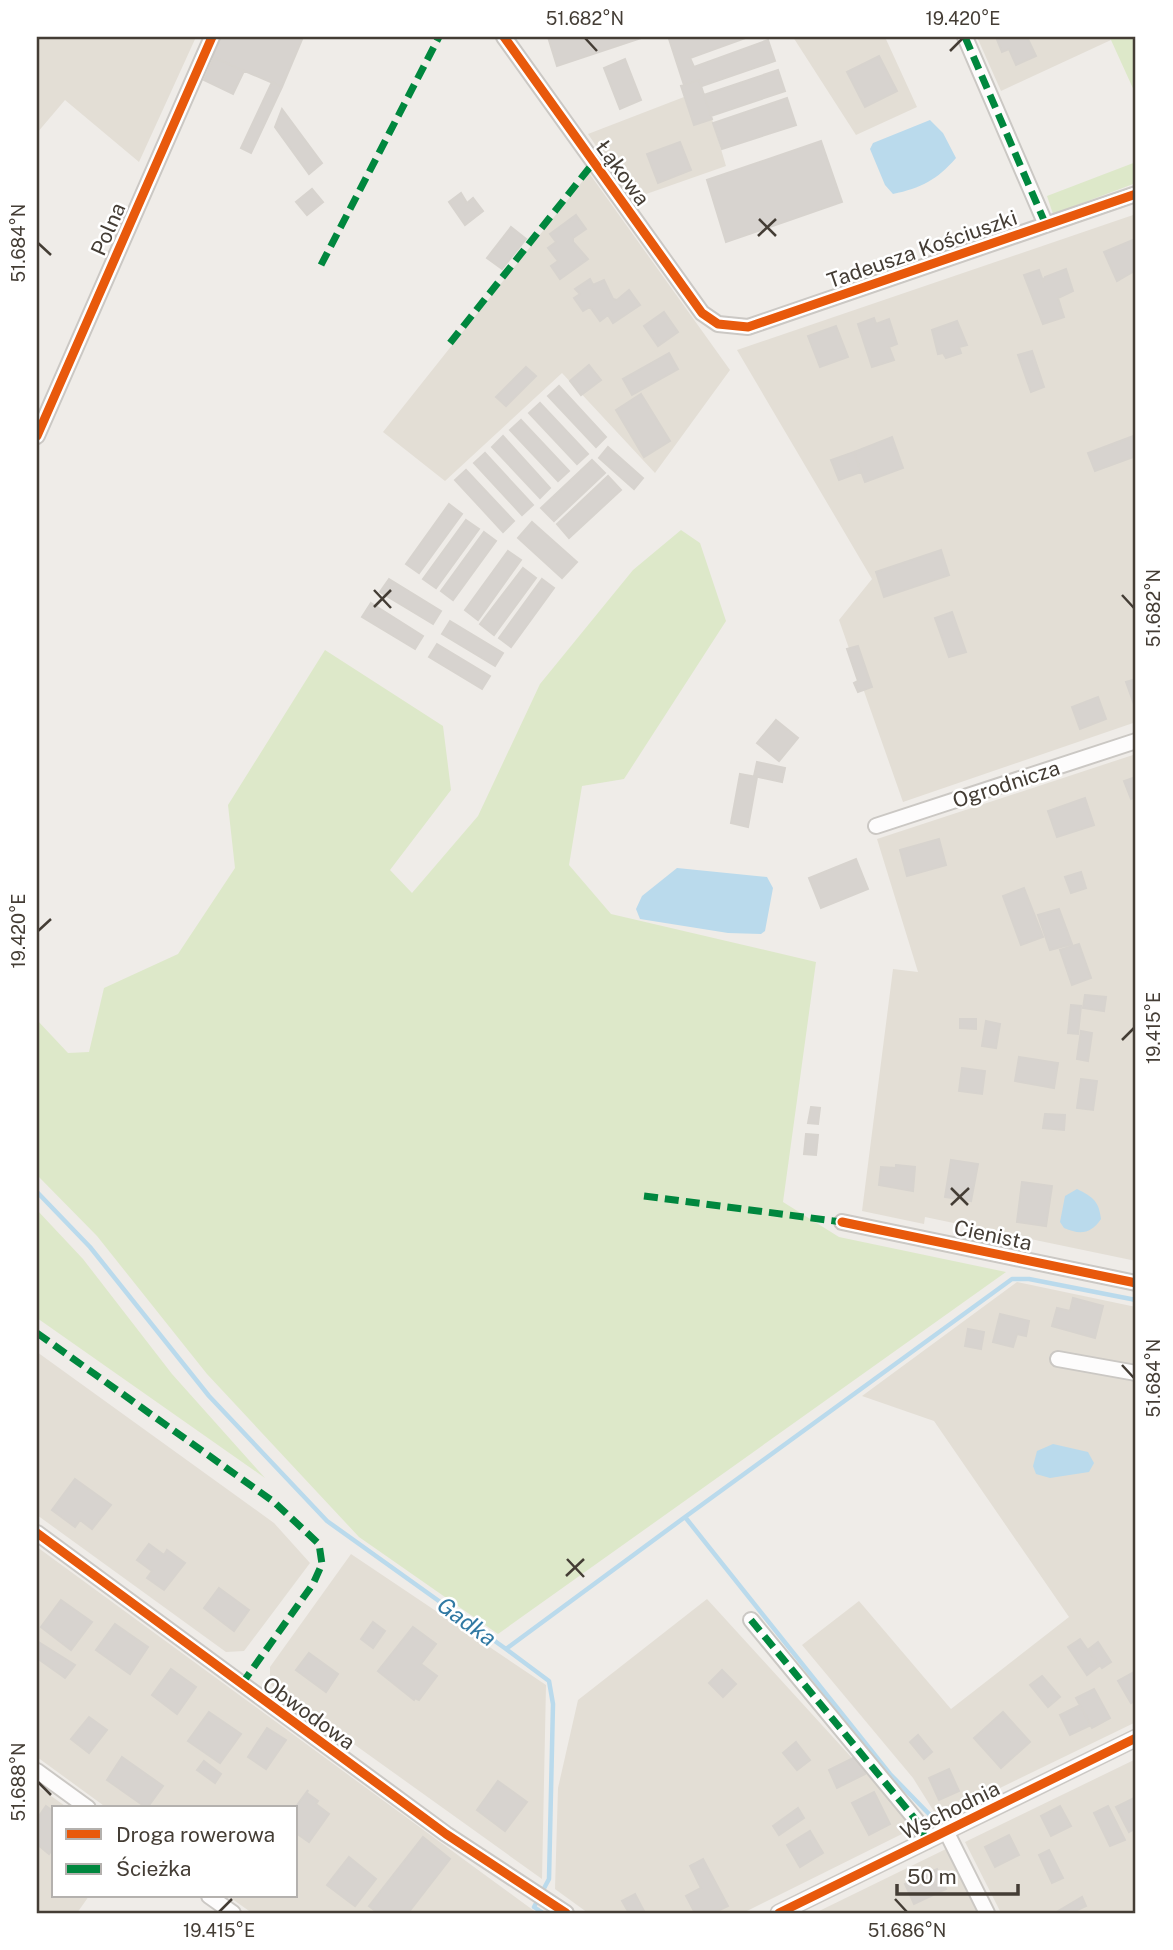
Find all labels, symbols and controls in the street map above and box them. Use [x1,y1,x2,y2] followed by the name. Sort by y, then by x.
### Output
[546,8,624,29] text: 51.682°N
[925,8,1001,29] text: 19.420°E
[591,136,655,210] street label: Łąkowa
[85,199,131,259] street label: Polna
[8,204,29,282] text: 51.684°N
[824,205,1020,293] street label: Tadeusza Kościuszki
[1143,569,1164,647] text: 51.682°N
[949,755,1063,813] street label: Ogrodnicza
[8,893,29,969] text: 19.420°E
[1143,992,1164,1064] text: 19.415°E
[952,1215,1034,1255] street label: Cienista
[1143,1339,1164,1417] text: 51.684°N
[432,1591,502,1651] water label: Gadka
[258,1671,360,1755] street label: Obwodowa
[8,1742,29,1822] text: 51.688°N
[896,1775,1004,1845] street label: Wschodnia
[52,1806,298,1898] legend
[116,1822,275,1847] text: Droga rowerowa
[897,1852,1017,1896] scale bar
[116,1856,191,1881] text: Ścieżka
[907,1864,957,1889] text: 50 m
[183,1920,255,1941] text: 19.415°E
[868,1920,946,1941] text: 51.686°N

